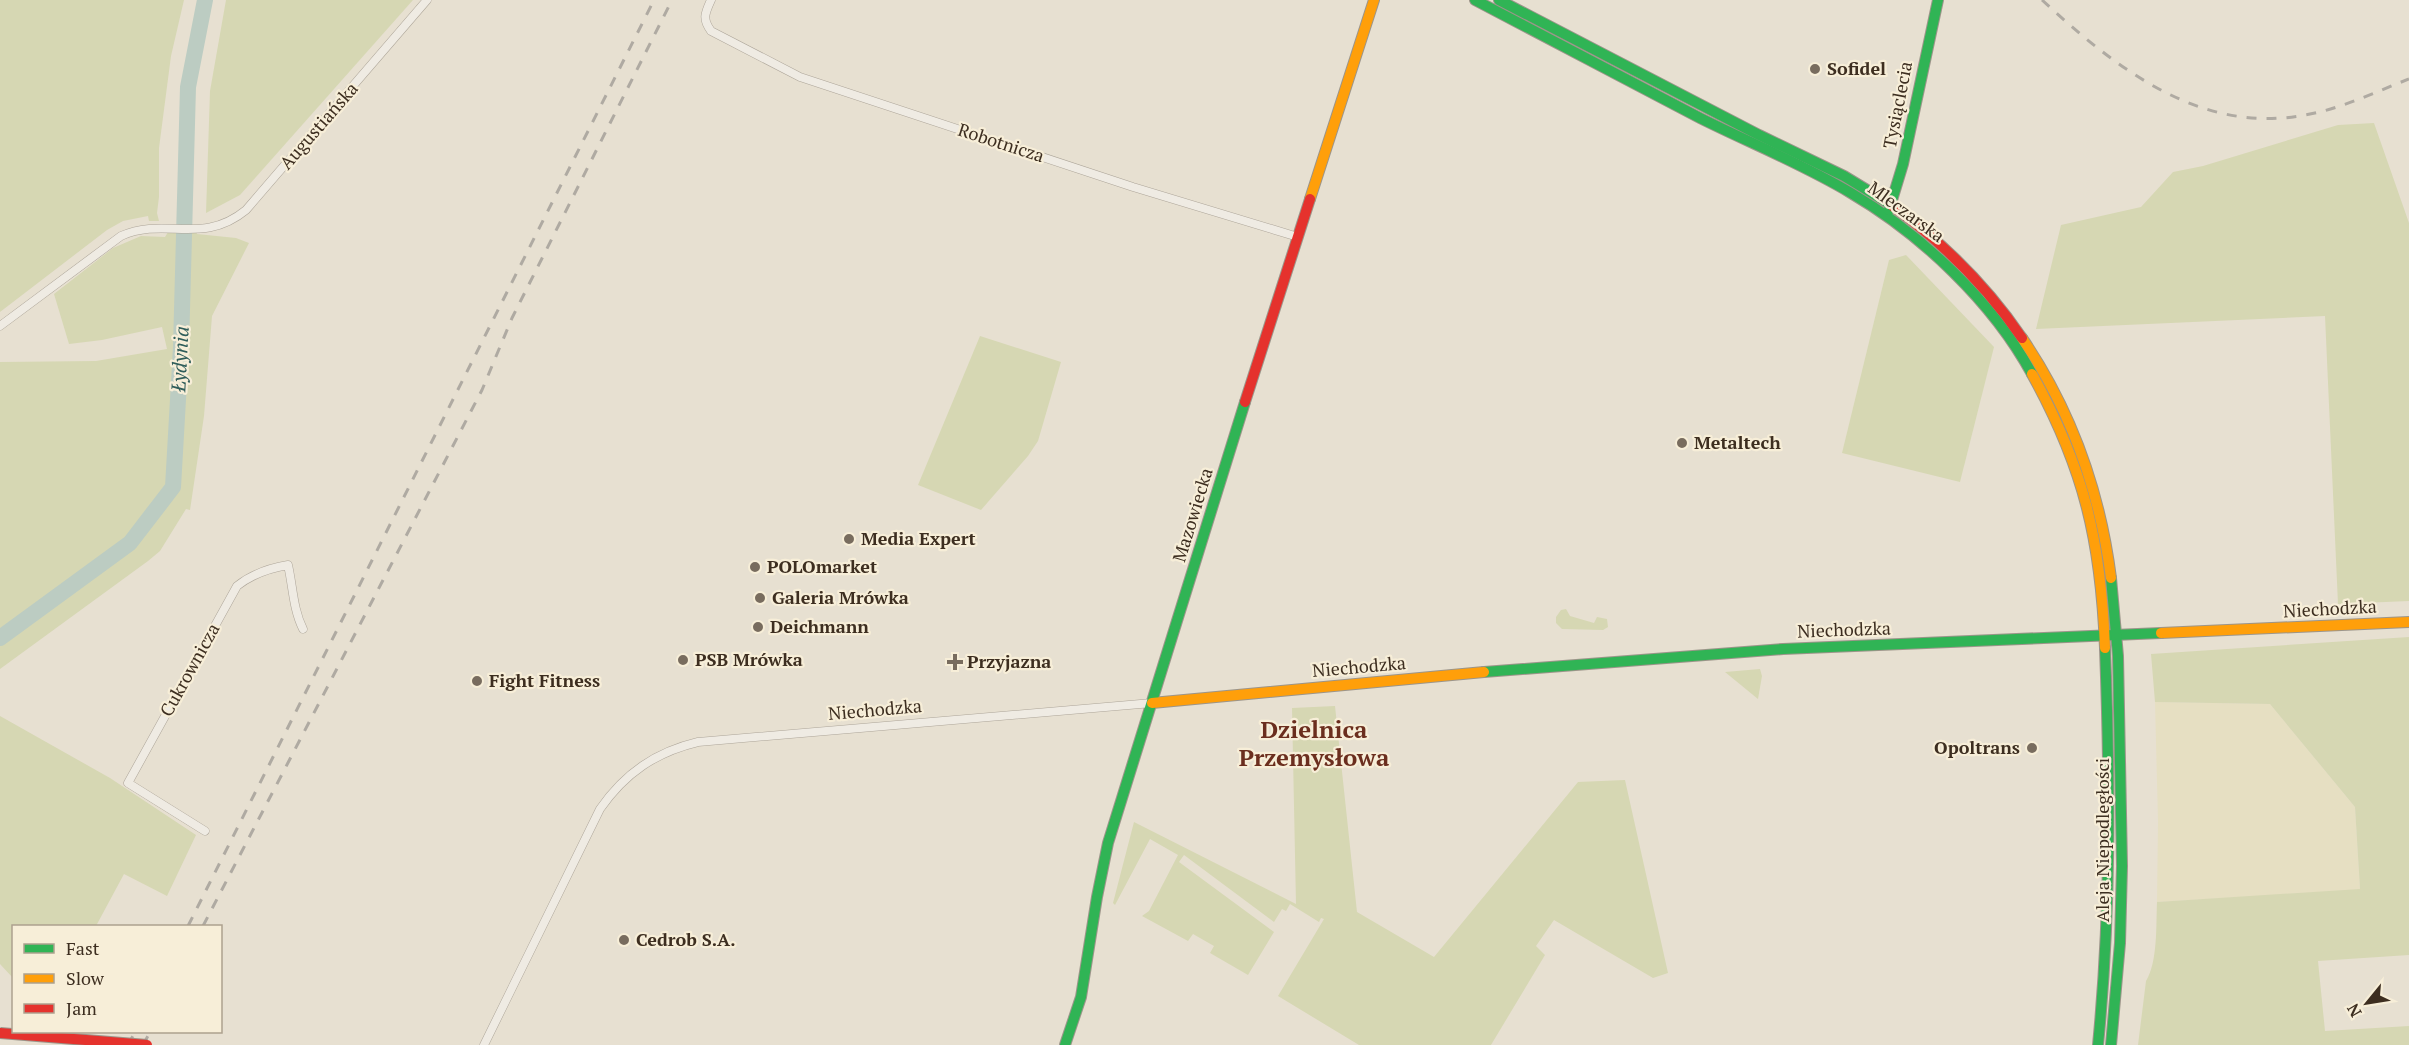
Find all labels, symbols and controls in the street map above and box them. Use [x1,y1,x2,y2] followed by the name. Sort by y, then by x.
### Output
[1827,56,1886,80] place label: Sofidel
[1877,59,1917,150] street label: Tysiąclecia
[1808,62,1822,76] marker: Sofidel
[274,77,363,174] street label: Augustiańska
[955,117,1048,167] street label: Robotnicza
[1863,175,1950,247] street label: Mleczarska
[164,325,195,394] water label: Łydynia
[1694,430,1781,454] place label: Metaltech
[1675,436,1689,450] marker: Metaltech
[1166,465,1218,565] street label: Mazowiecka
[861,526,976,550] place label: Media Expert
[842,532,856,546] marker: Media Expert
[767,554,877,578] place label: POLOmarket
[748,560,762,574] marker: POLOmarket
[772,585,909,609] place label: Galeria Mrówka
[753,591,767,605] marker: Galeria Mrówka
[2283,594,2377,622] street label: Niechodzka
[770,614,869,638] place label: Deichmann
[1797,615,1891,643] street label: Niechodzka
[154,619,225,720] street label: Cukrownicza
[751,620,765,634] marker: Deichmann
[695,647,803,671] place label: PSB Mrówka
[967,649,1051,673] place label: Przyjazna
[1311,650,1407,682] street label: Niechodzka
[676,653,690,667] marker: PSB Mrówka
[948,655,962,669] marker: Przyjazna
[489,668,600,692] place label: Fight Fitness
[470,674,484,688] marker: Fight Fitness
[827,693,923,725] street label: Niechodzka
[1239,713,1390,773] district label: Dzielnica Przemysłowa
[1934,735,2020,759] place label: Opoltrans
[2025,741,2039,755] marker: Opoltrans
[2090,758,2114,922] street label: Aleja Niepodległości
[12,925,222,1033] legend
[636,927,736,951] place label: Cedrob S.A.
[617,933,631,947] marker: Cedrob S.A.
[66,936,100,960] text: Fast
[66,966,105,990] text: Slow
[2337,973,2397,1033] north arrow
[66,996,97,1020] text: Jam
[2341,1000,2367,1021] text: N

